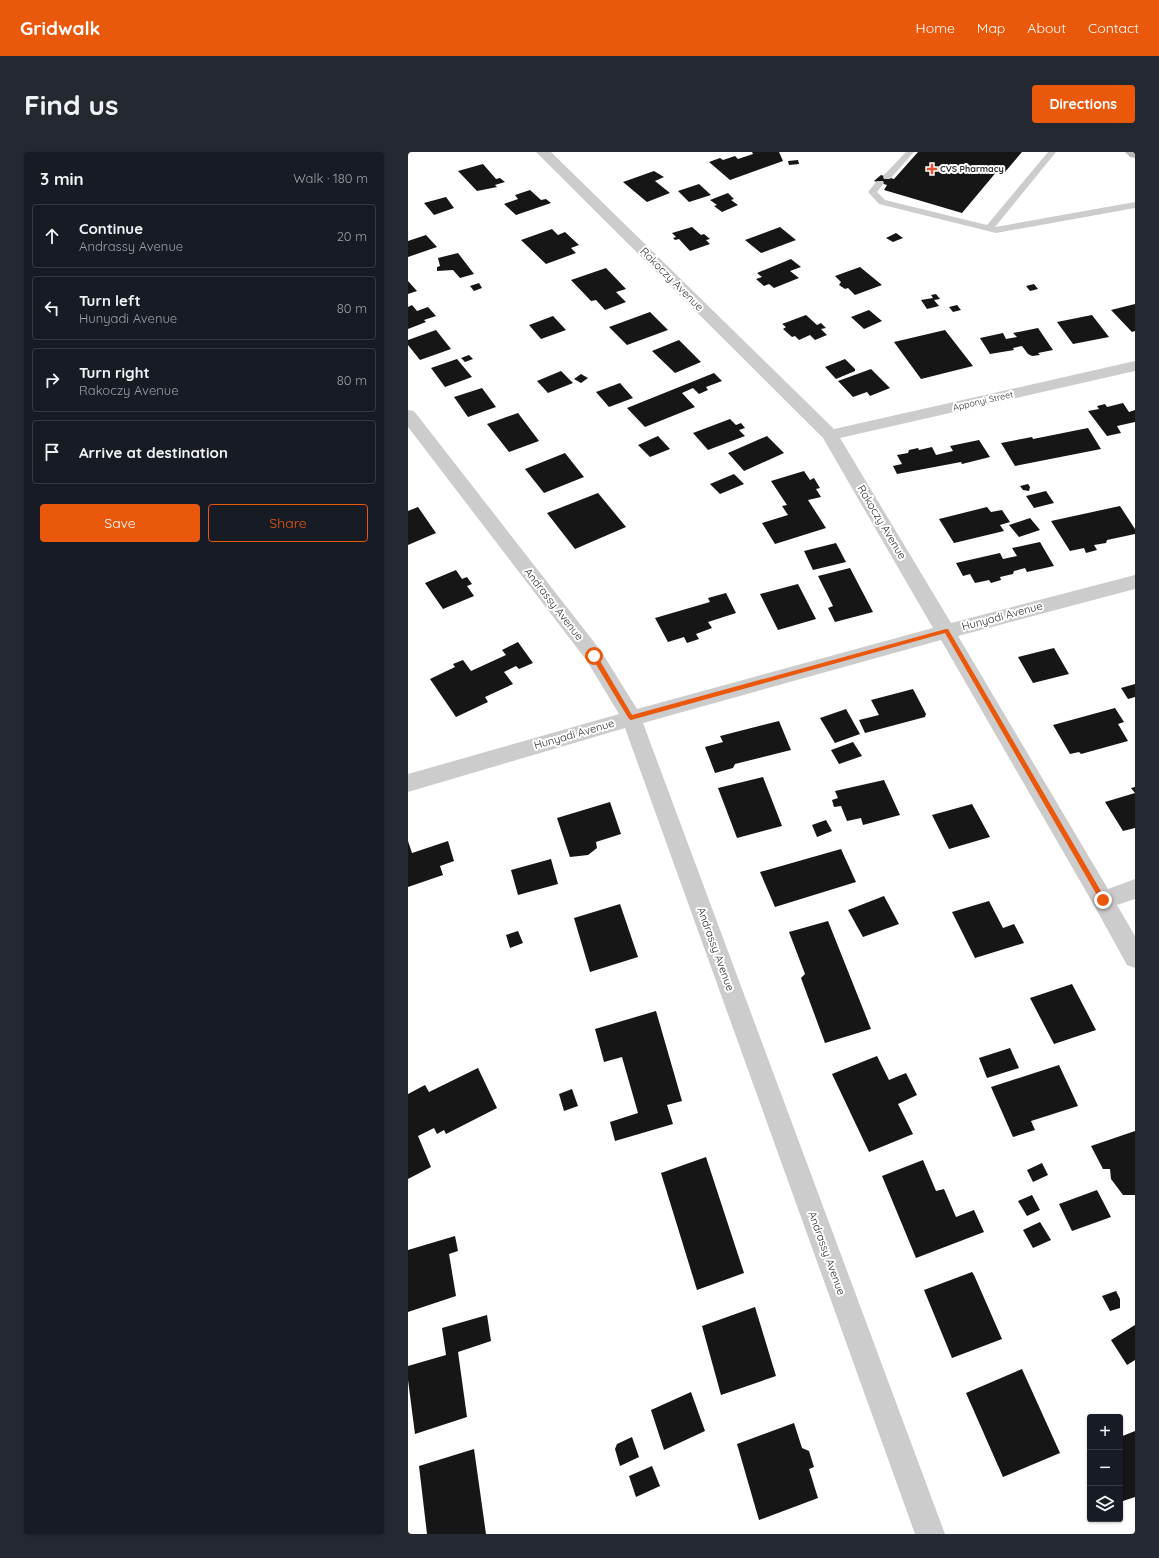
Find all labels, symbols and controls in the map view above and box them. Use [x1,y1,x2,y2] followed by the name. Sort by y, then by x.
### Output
[20,16,100,40] text: Gridwalk
[916,19,955,37] text: Home
[977,19,1005,37] text: Map
[1027,19,1066,37] text: About
[1088,19,1139,37] text: Contact
[1032,85,1135,123] button: Directions
[24,87,118,122] text: Find us
[940,163,1004,174] place label: CVS Pharmacy
[927,164,937,174] marker: CVS Pharmacy
[40,168,84,189] text: 3 min
[293,170,368,186] text: Walk · 180 m
[79,219,143,238] text: Continue
[41,225,63,247] icon: ahead
[337,228,367,244] text: 20 m
[79,238,183,254] text: Andrassy Avenue
[637,244,707,314] street label: Rakoczy Avenue
[79,291,141,310] text: Turn left
[41,297,63,319] icon: left
[337,300,367,316] text: 80 m
[79,310,177,326] text: Hunyadi Avenue
[79,363,150,382] text: Turn right
[41,369,63,391] icon: right
[337,372,367,388] text: 80 m
[79,382,179,398] text: Rakoczy Avenue
[952,388,1014,413] street label: Apponyi Street
[41,441,63,463] icon: arrive
[79,443,228,462] text: Arrive at destination
[854,482,910,562] street label: Rakoczy Avenue
[40,504,200,542] button: Save
[208,504,368,542] button: Share
[521,565,587,643] street label: Andrassy Avenue
[960,598,1044,634] street label: Hunyadi Avenue
[585,647,603,665] route start
[532,716,616,752] street label: Hunyadi Avenue
[1094,891,1112,909] route end
[694,905,738,993] street label: Andrassy Avenue
[805,1209,849,1297] street label: Andrassy Avenue
[1087,1414,1123,1522] map controls
[1087,1414,1123,1450] button: +
[1087,1450,1123,1486] button: −
[1087,1486,1123,1522] button: layers

